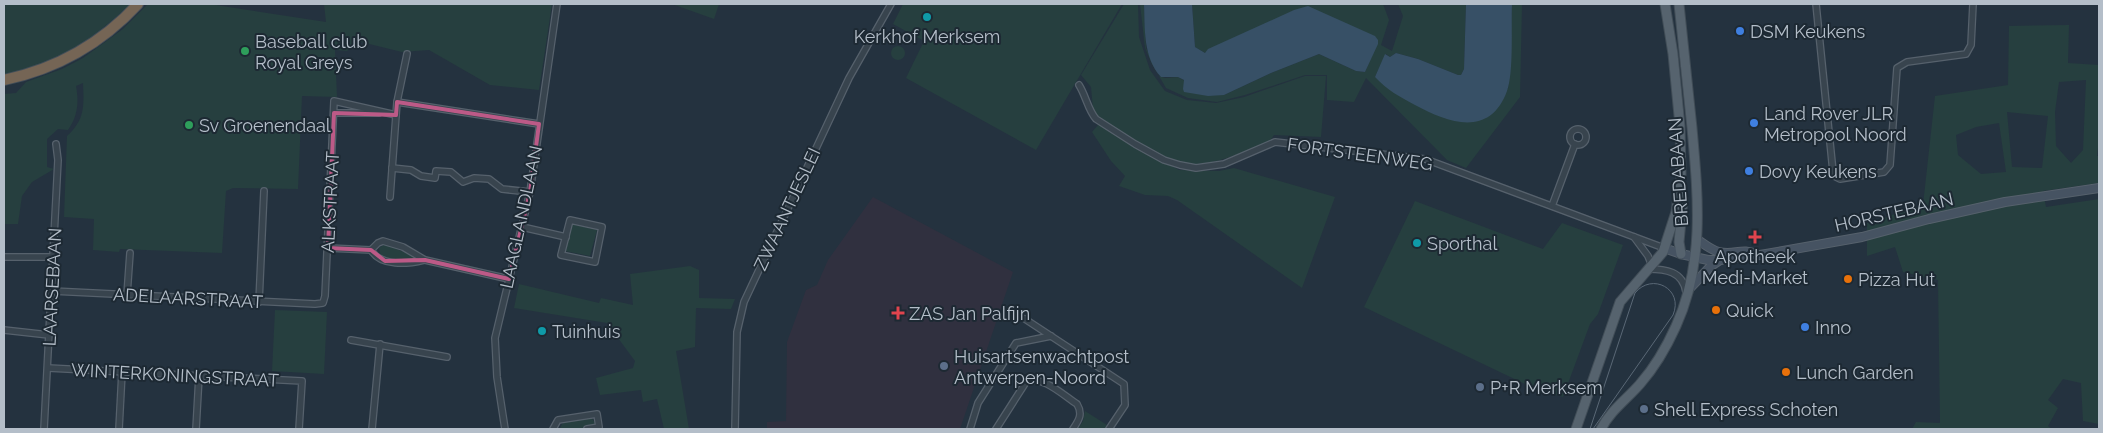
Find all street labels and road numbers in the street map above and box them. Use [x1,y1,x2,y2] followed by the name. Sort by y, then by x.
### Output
[1664,117,1692,227] street label: BREDABAAN
[1286,133,1434,175] street label: FORTSTEENWEG
[496,144,546,290] street label: LAAGLANDLAAN
[749,144,825,274] street label: ZWAANTJESLEI
[317,151,343,253] street label: ALKSTRAAT
[1833,188,1955,236] street label: HORSTEBAAN
[38,227,66,347] street label: LAARSEBAAN
[112,284,264,312] street label: ADELAARSTRAAT
[71,359,279,391] street label: WINTERKONINGSTRAAT

